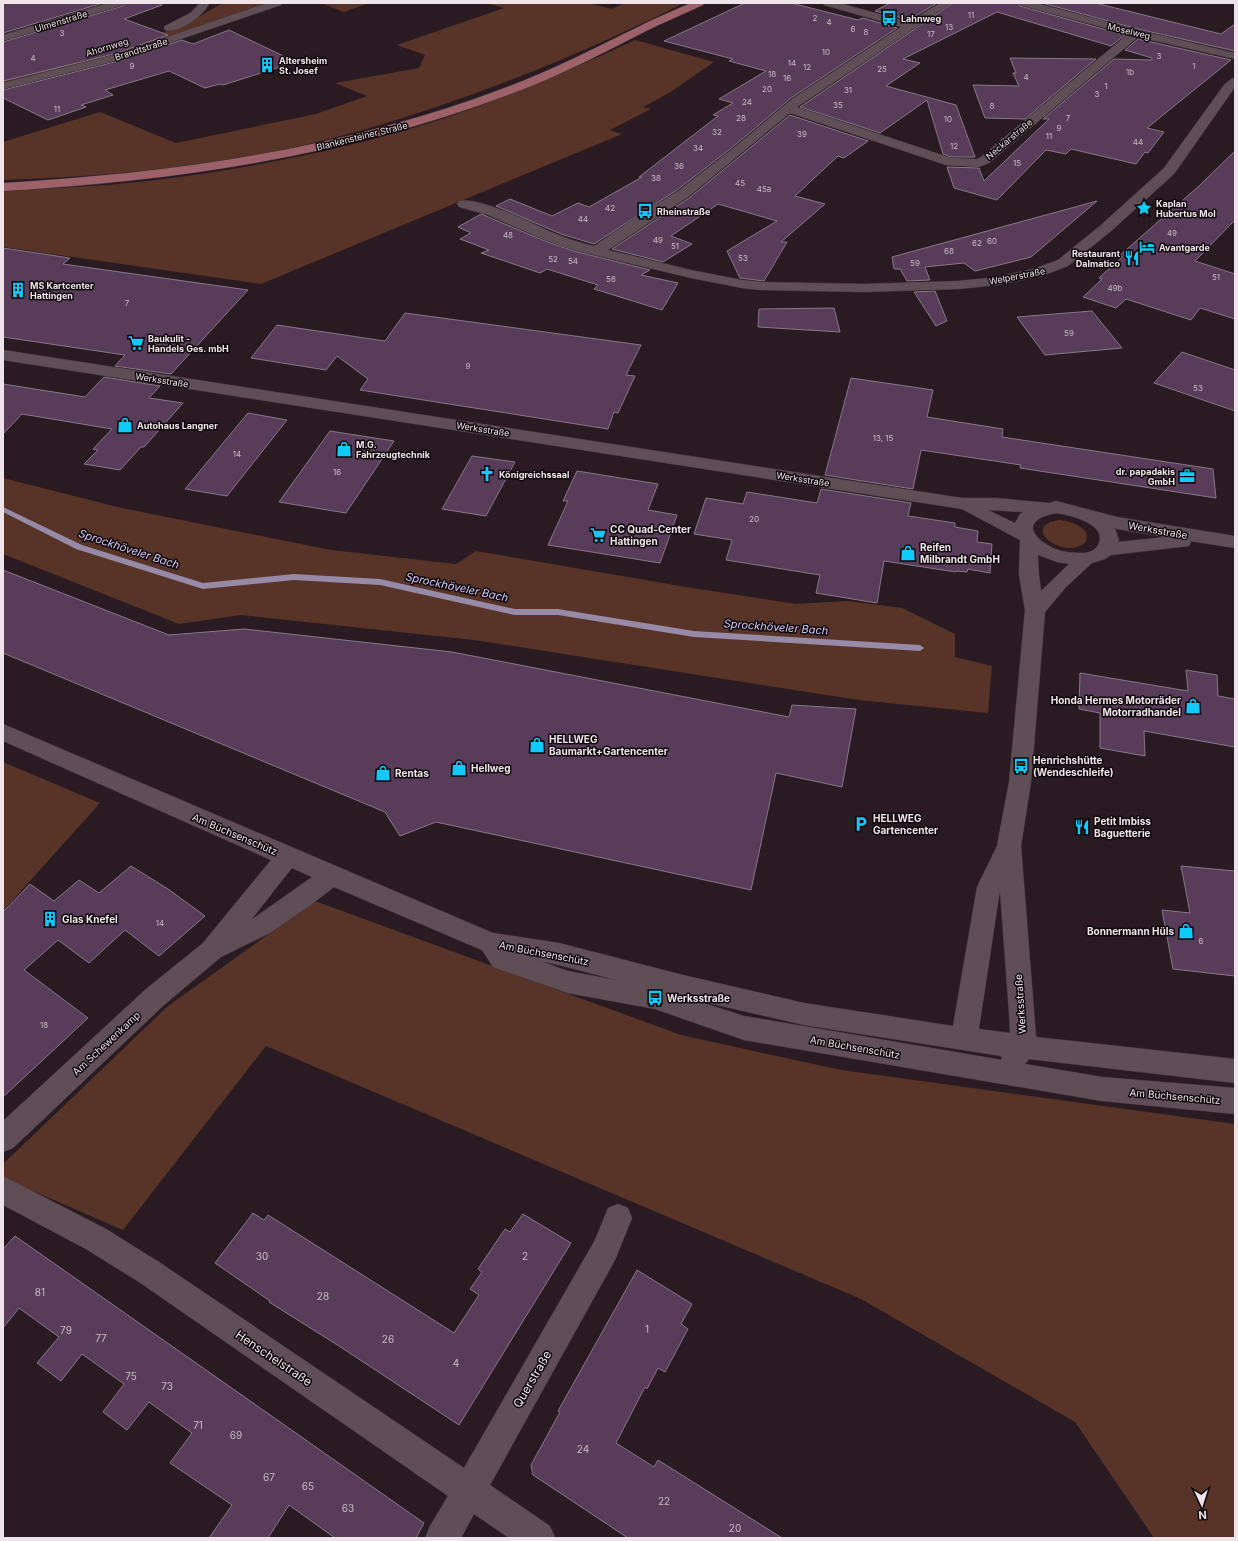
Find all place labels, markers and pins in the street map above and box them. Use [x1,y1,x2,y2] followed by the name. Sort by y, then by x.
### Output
[880,9,898,27] bus stop icon: Lahnweg
[901,13,941,24] place label: Lahnweg
[279,55,327,76] place label: Altersheim St. Josef
[258,56,276,74] building icon: Altersheim St. Josef
[1156,198,1216,219] place label: Kaplan Hubertus Mol
[1135,199,1153,217] place icon: Kaplan Hubertus Mol
[636,202,654,220] bus stop icon: Rheinstraße
[657,206,711,217] place label: Rheinstraße
[1138,238,1156,256] hotel icon: Avantgarde
[1159,242,1210,253] place label: Avantgarde
[1072,248,1121,269] place label: Restaurant Dalmatico
[1123,249,1141,267] restaurant icon: Restaurant Dalmatico
[30,280,94,301] place label: MS Kartcenter Hattingen
[9,281,27,299] building icon: MS Kartcenter Hattingen
[148,333,229,354] place label: Baukulit - Handels Ges. mbH
[127,334,145,352] supermarket icon: Baukulit - Handels Ges. mbH
[116,416,134,434] shop icon: Autohaus Langner
[137,420,218,431] place label: Autohaus Langner
[356,439,431,460] place label: M.G. Fahrzeugtechnik
[335,440,353,458] shop icon: M.G. Fahrzeugtechnik
[478,465,496,483] church icon: Königreichssaal
[1116,466,1175,487] place label: dr. papadakis GmbH
[1178,467,1196,485] office icon: dr. papadakis GmbH
[499,469,569,480] place label: Königreichssaal
[610,523,691,548] place label: CC Quad-Center Hattingen
[589,526,607,544] supermarket icon: CC Quad-Center Hattingen
[920,541,1000,565] place label: Reifen Milbrandt GmbH
[899,544,917,562] shop icon: Reifen Milbrandt GmbH
[1051,694,1181,718] place label: Honda Hermes Motorräder Motorradhandel
[1184,697,1202,715] shop icon: Honda Hermes Motorräder Motorradhandel
[549,733,668,757] place label: HELLWEG Baumarkt+Gartencenter
[528,736,546,754] shop icon: HELLWEG Baumarkt+Gartencenter
[1033,754,1114,778] place label: Henrichshütte (Wendeschleife)
[1012,757,1030,775] bus stop icon: Henrichshütte (Wendeschleife)
[450,759,468,777] shop icon: Hellweg
[471,762,511,775] place label: Hellweg
[374,764,392,782] shop icon: Rentas
[395,767,429,779] place label: Rentas
[873,812,938,836] place label: HELLWEG Gartencenter
[852,815,870,833] parking icon: HELLWEG Gartencenter
[1094,815,1151,840] place label: Petit Imbiss Baguetterie
[1073,818,1091,836] restaurant icon: Petit Imbiss Baguetterie
[41,910,59,928] building icon: Glas Knefel
[62,913,118,925] place label: Glas Knefel
[1177,922,1195,940] shop icon: Bonnermann Hüls
[1087,925,1174,937] place label: Bonnermann Hüls
[646,989,664,1007] bus stop icon: Werksstraße
[667,992,730,1004] place label: Werksstraße

